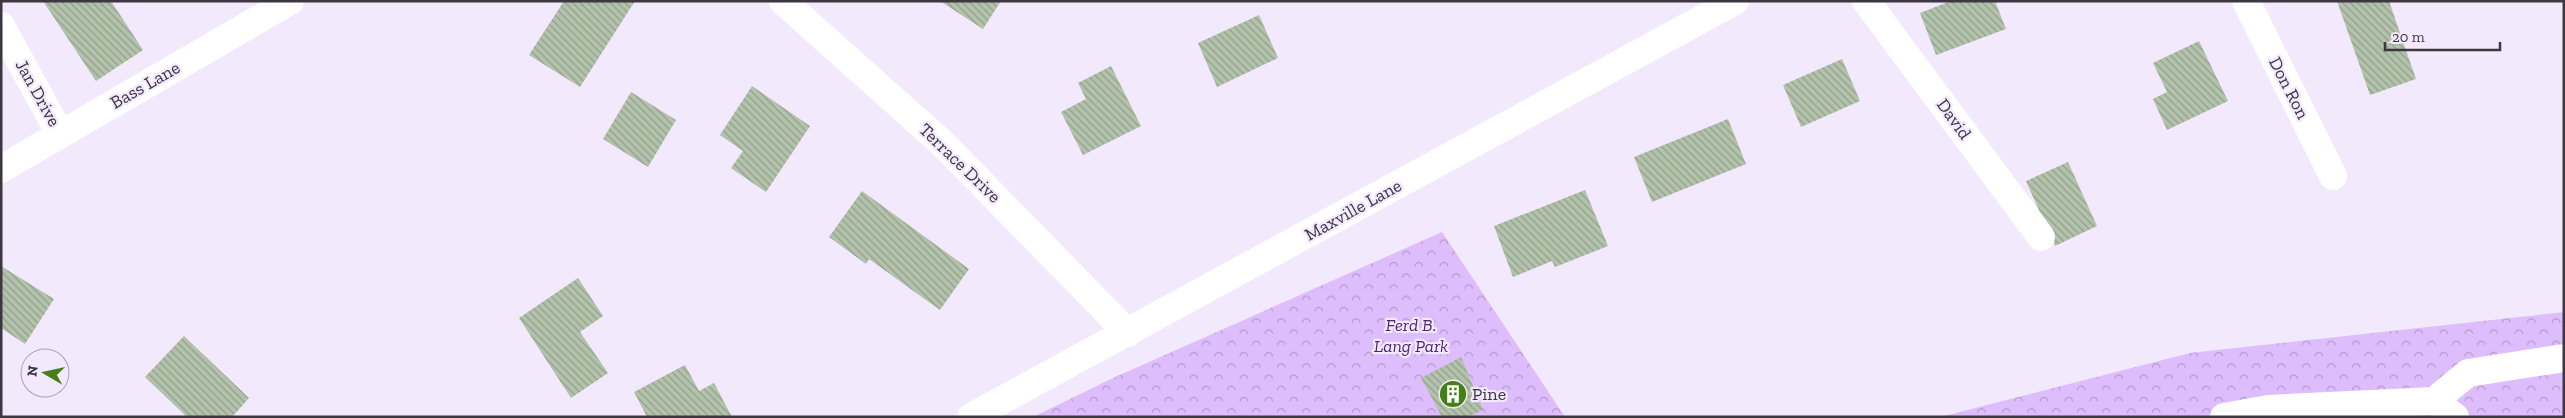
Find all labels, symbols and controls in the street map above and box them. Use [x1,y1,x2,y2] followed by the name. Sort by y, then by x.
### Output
[2385,20,2500,52] scale bar
[2392,28,2425,46] text: 20 m
[2264,53,2314,123] street label: Don Ron
[11,56,65,130] street label: Jan Drive
[106,56,184,114] street label: Bass Lane
[1932,94,1976,144] street label: David
[914,118,1006,208] street label: Terrace Drive
[1301,174,1405,246] street label: Maxville Lane
[1374,314,1448,357] park label: Ferd B. Lang Park
[20,348,70,398] north arrow
[23,364,42,378] text: N
[1438,379,1468,409] building icon: Pine
[1472,383,1506,405] place label: Pine

